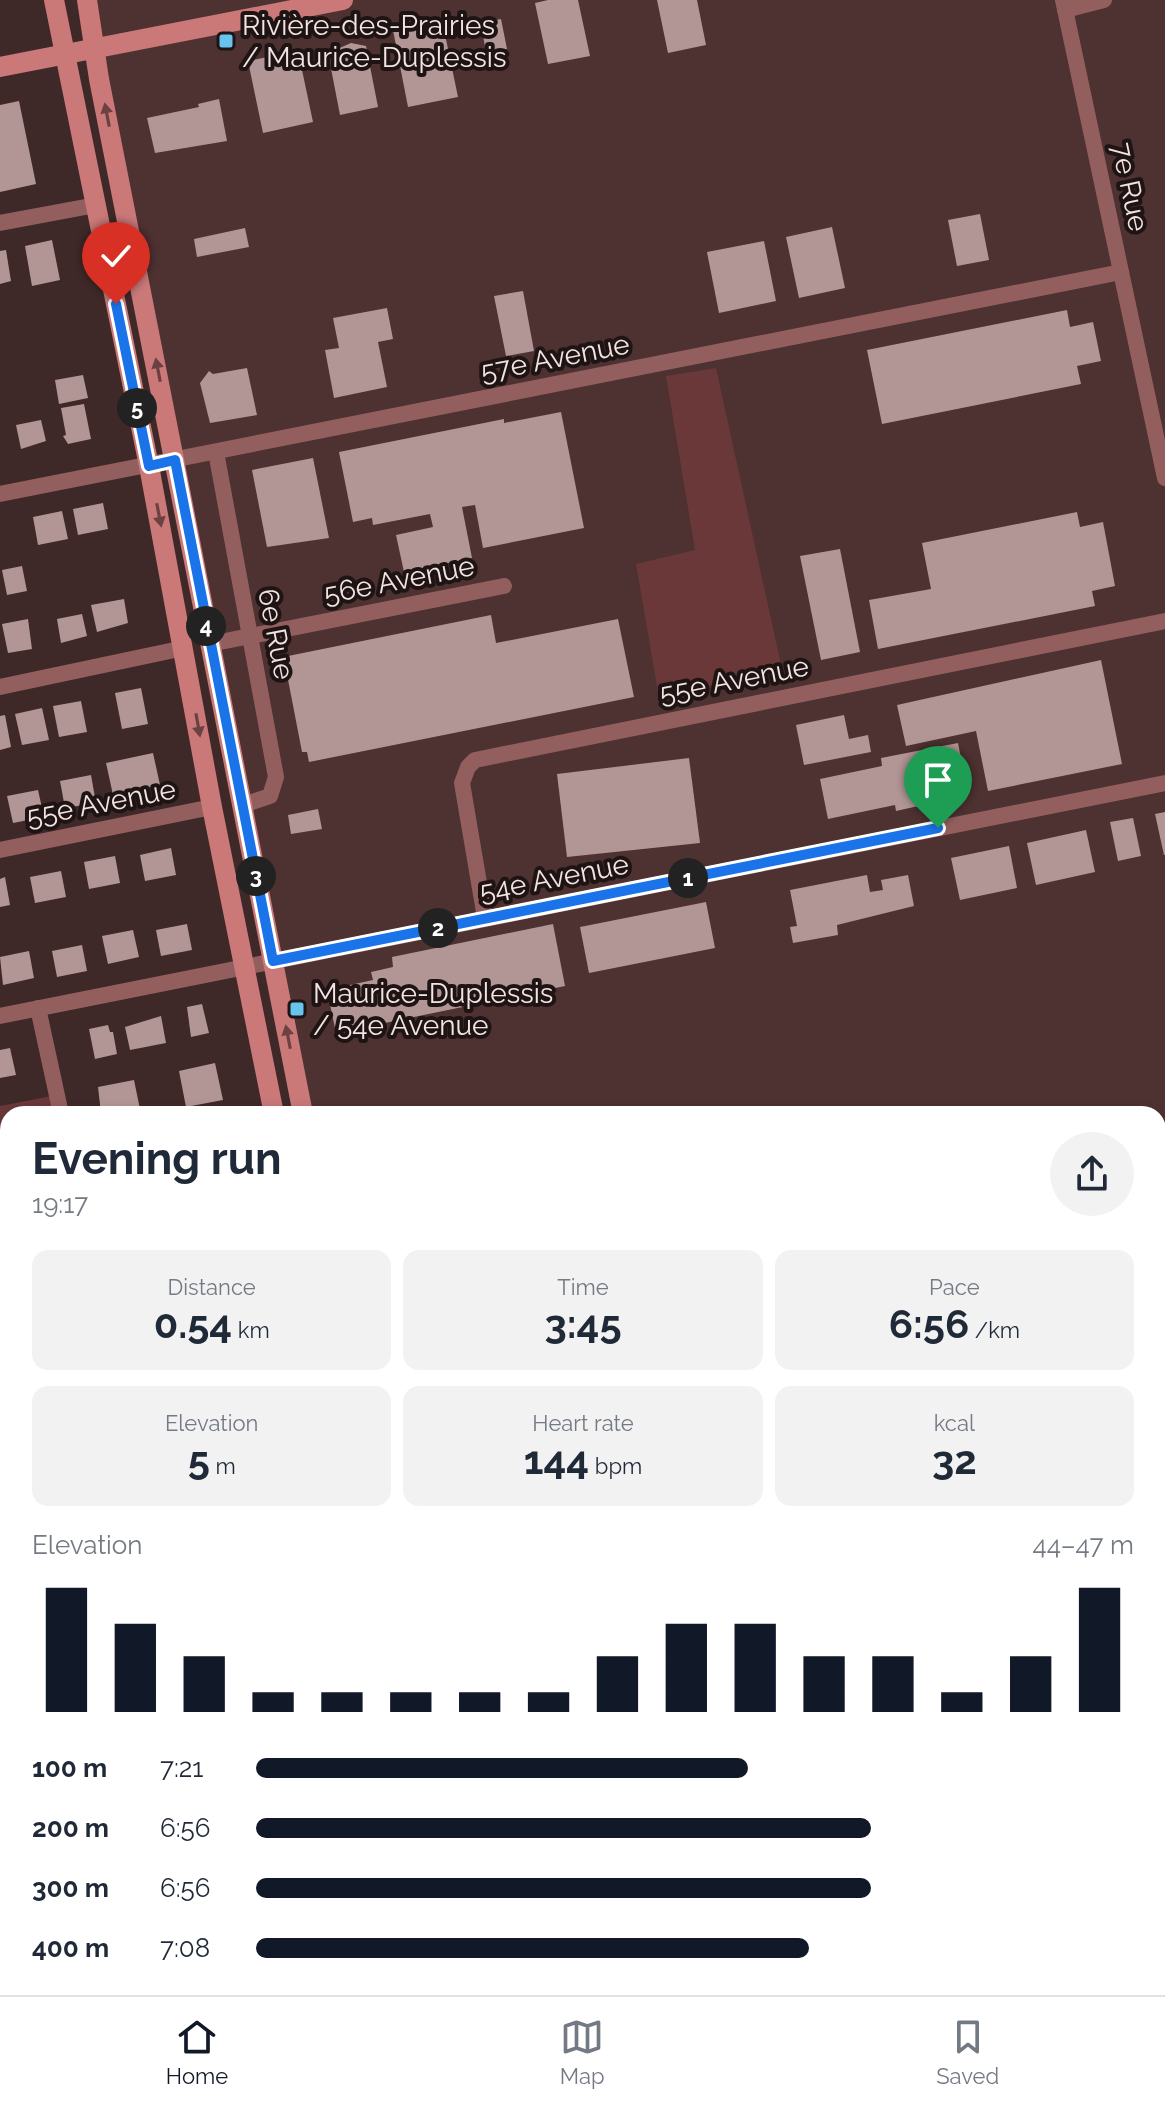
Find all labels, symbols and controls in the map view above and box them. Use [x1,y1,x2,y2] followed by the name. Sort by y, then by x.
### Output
[242,9,506,74] place label: Rivière-des-Prairies / Maurice-Duplessis
[217,32,235,50] marker: Rivière-des-Prairies / Maurice-Duplessis
[100,103,112,128] one-way arrow
[1105,140,1155,234] street label: 7e Rue
[82,222,150,304] pin
[94,234,138,278] icon: check
[478,327,632,389] street label: 57e Avenue
[151,357,163,382] one-way arrow
[117,388,157,428] pin: 5
[131,395,143,421] text: 5
[153,502,165,527] one-way arrow
[321,549,477,611] street label: 56e Avenue
[251,586,301,682] street label: 6e Rue
[186,606,226,646] pin: 4
[200,613,212,639] text: 4
[657,649,811,711] street label: 55e Avenue
[192,713,204,738] one-way arrow
[904,746,972,828] pin
[916,758,960,802] icon: arrive
[24,772,178,834] street label: 55e Avenue
[476,847,632,909] street label: 54e Avenue
[236,856,276,896] pin: 3
[668,858,708,898] pin: 1
[250,863,262,889] text: 3
[683,865,693,891] text: 1
[418,908,458,948] pin: 2
[432,915,444,941] text: 2
[313,977,553,1042] place label: Maurice-Duplessis / 54e Avenue
[288,1000,306,1018] marker: Maurice-Duplessis / 54e Avenue
[281,1025,294,1050] one-way arrow
[1050,1132,1134,1216] button: share
[32,1133,281,1184] text: Evening run
[32,1189,88,1219] text: 19:17
[168,1274,256,1300] text: Distance
[557,1274,609,1300] text: Time
[929,1274,980,1300] text: Pace
[154,1300,232,1347] text: 0.54
[544,1300,622,1347] text: 3:45
[889,1300,969,1347] text: 6:56
[232,1317,270,1343] text: km
[969,1317,1020,1343] text: /km
[165,1410,258,1436] text: Elevation
[532,1410,634,1436] text: Heart rate
[934,1410,975,1436] text: kcal
[188,1436,210,1483] text: 5
[524,1436,589,1483] text: 144
[932,1436,977,1483] text: 32
[210,1453,236,1479] text: m
[589,1453,642,1479] text: bpm
[32,1530,142,1560] text: Elevation
[1033,1530,1134,1560] text: 44–47 m
[32,1753,107,1783] text: 100 m
[160,1753,203,1783] text: 7:21
[32,1813,109,1843] text: 200 m
[160,1813,210,1843] text: 6:56
[32,1873,109,1903] text: 300 m
[160,1873,210,1903] text: 6:56
[32,1933,109,1963] text: 400 m
[160,1933,210,1963] text: 7:08
[166,2015,228,2089] tab: Home
[560,2015,605,2089] tab: Map
[936,2015,999,2089] tab: Saved

